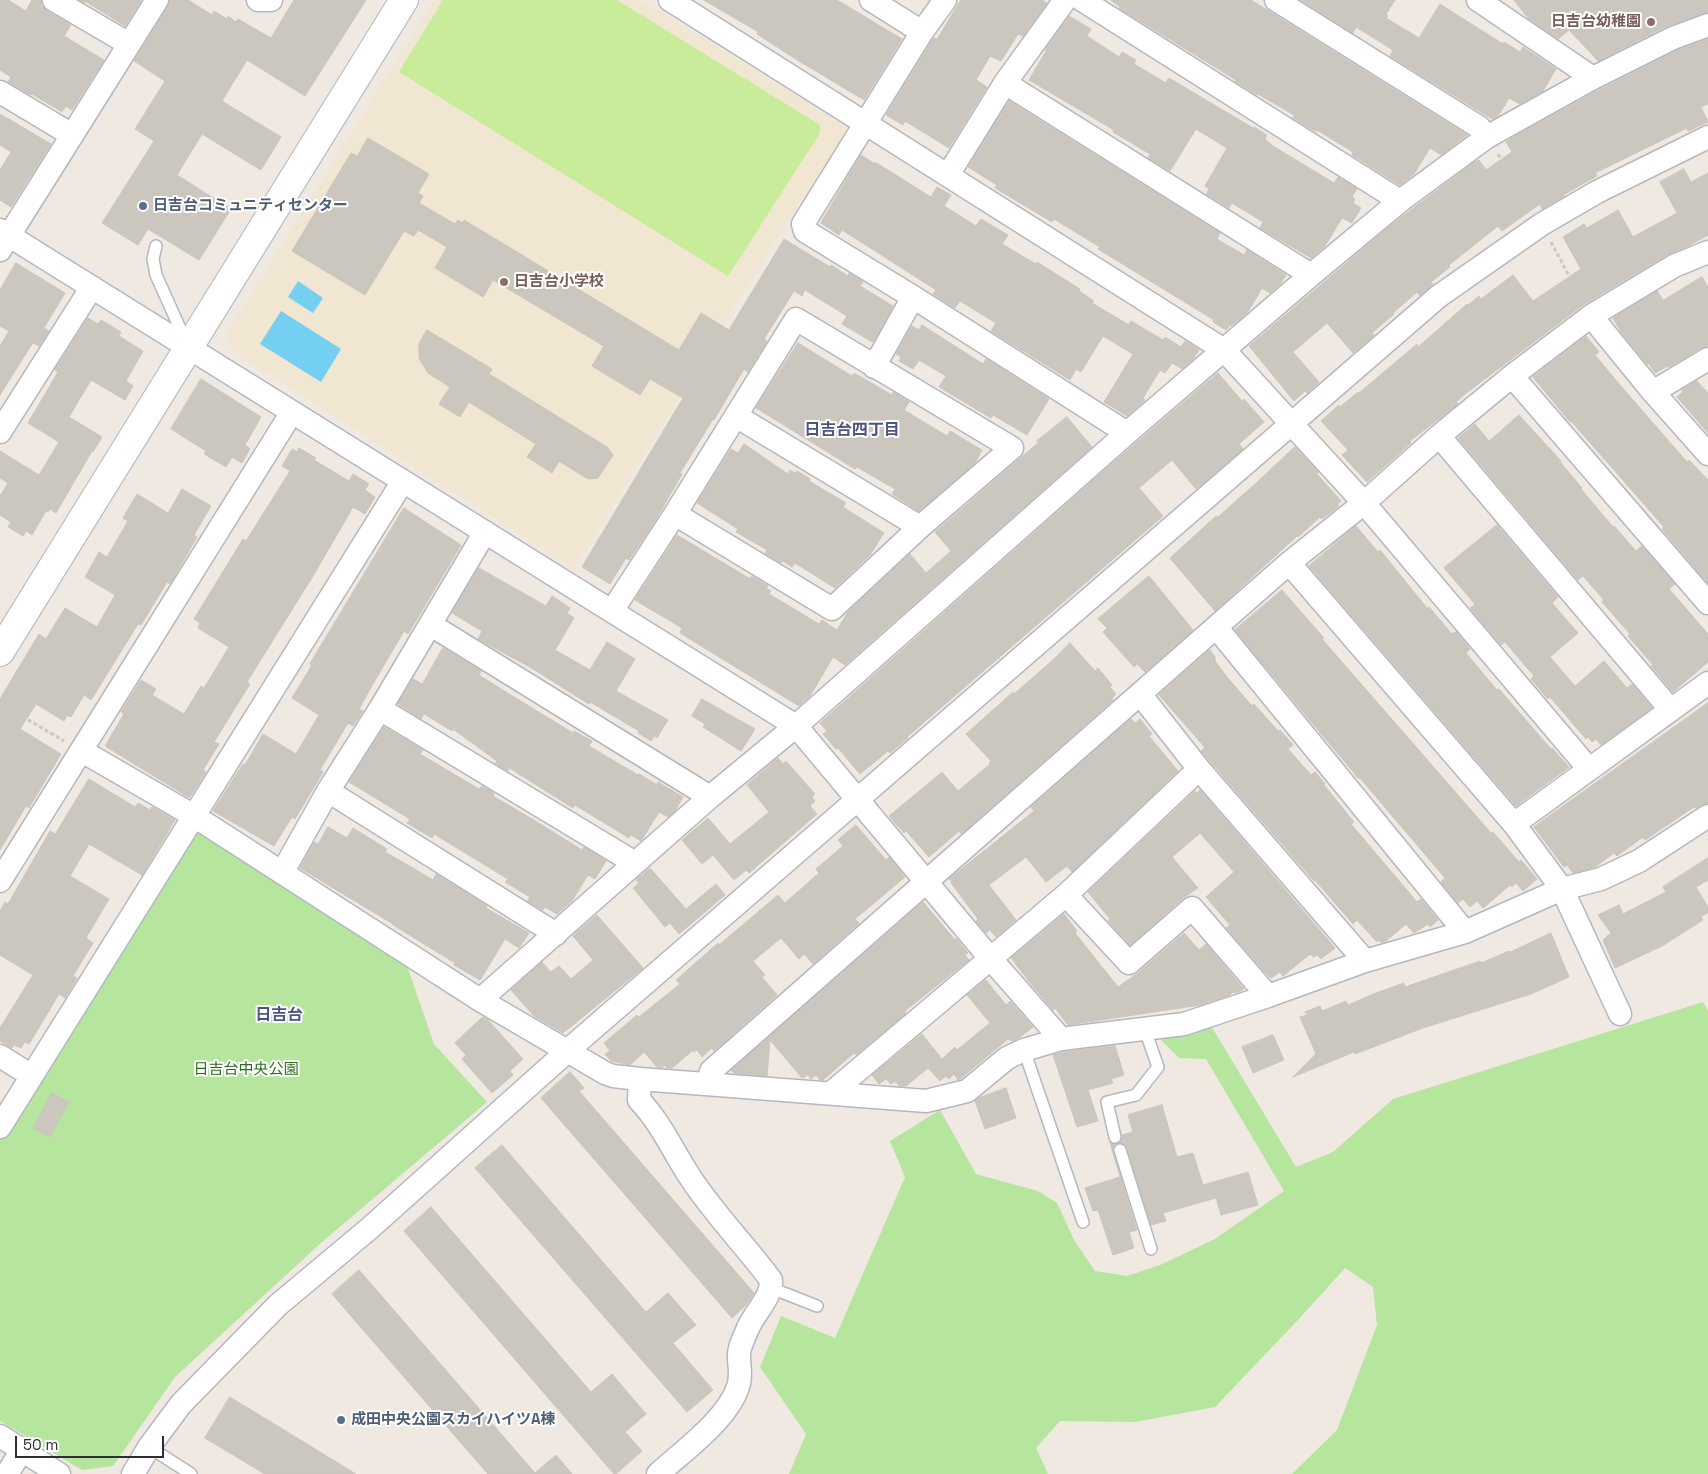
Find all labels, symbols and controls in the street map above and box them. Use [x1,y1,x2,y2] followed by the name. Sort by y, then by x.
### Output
[1551,13,1641,31] place label: 日吉台幼稚園
[1645,16,1657,28] marker: 日吉台幼稚園
[153,197,348,215] place label: 日吉台コミュニティセンター
[137,200,149,212] marker: 日吉台コミュニティセンター
[514,273,604,291] place label: 日吉台小学校
[498,276,510,288] marker: 日吉台小学校
[804,421,900,441] district label: 日吉台四丁目
[255,1006,303,1026] district label: 日吉台
[194,1061,298,1079] park label: 日吉台中央公園
[351,1411,556,1429] place label: 成田中央公園スカイハイツA棟
[335,1414,347,1426] marker: 成田中央公園スカイハイツA棟
[18,1426,166,1458] scale bar
[23,1435,58,1454] text: 50 m

